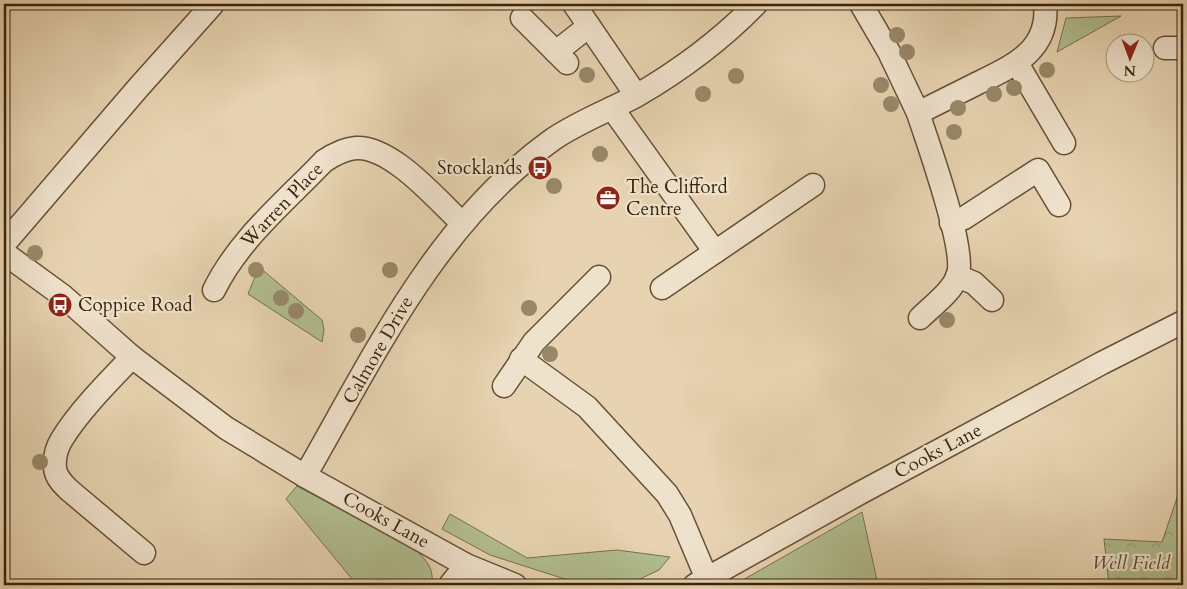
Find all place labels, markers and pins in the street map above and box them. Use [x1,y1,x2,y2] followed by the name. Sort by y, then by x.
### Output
[437,155,522,181] place label: Stocklands
[527,155,553,181] bus stop icon: Stocklands
[626,174,728,222] place label: The Clifford Centre
[595,185,621,211] office icon: The Clifford Centre
[47,292,73,318] bus stop icon: Coppice Road
[78,292,193,318] place label: Coppice Road

